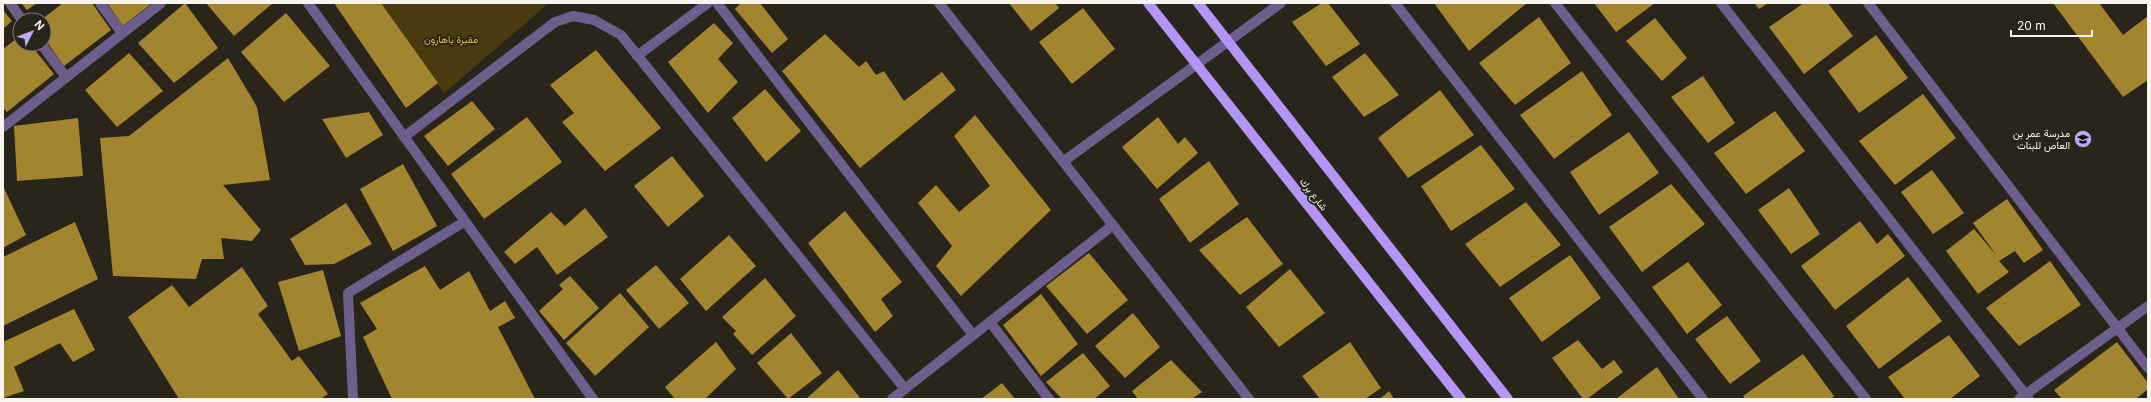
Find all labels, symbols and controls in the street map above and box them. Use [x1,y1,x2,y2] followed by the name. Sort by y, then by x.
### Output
[12,12,52,52] north arrow
[2011,12,2092,38] scale bar
[31,18,47,33] text: N
[2017,18,2046,33] text: 20 m
[424,33,478,46] park label: مقبرة باهارون
[2013,127,2070,152] place label: مدرسة عمر بن العاص للبنات
[2073,129,2093,149] school or university icon: مدرسة عمر بن العاص للبنات
[1297,175,1330,213] street label: شارع برك

